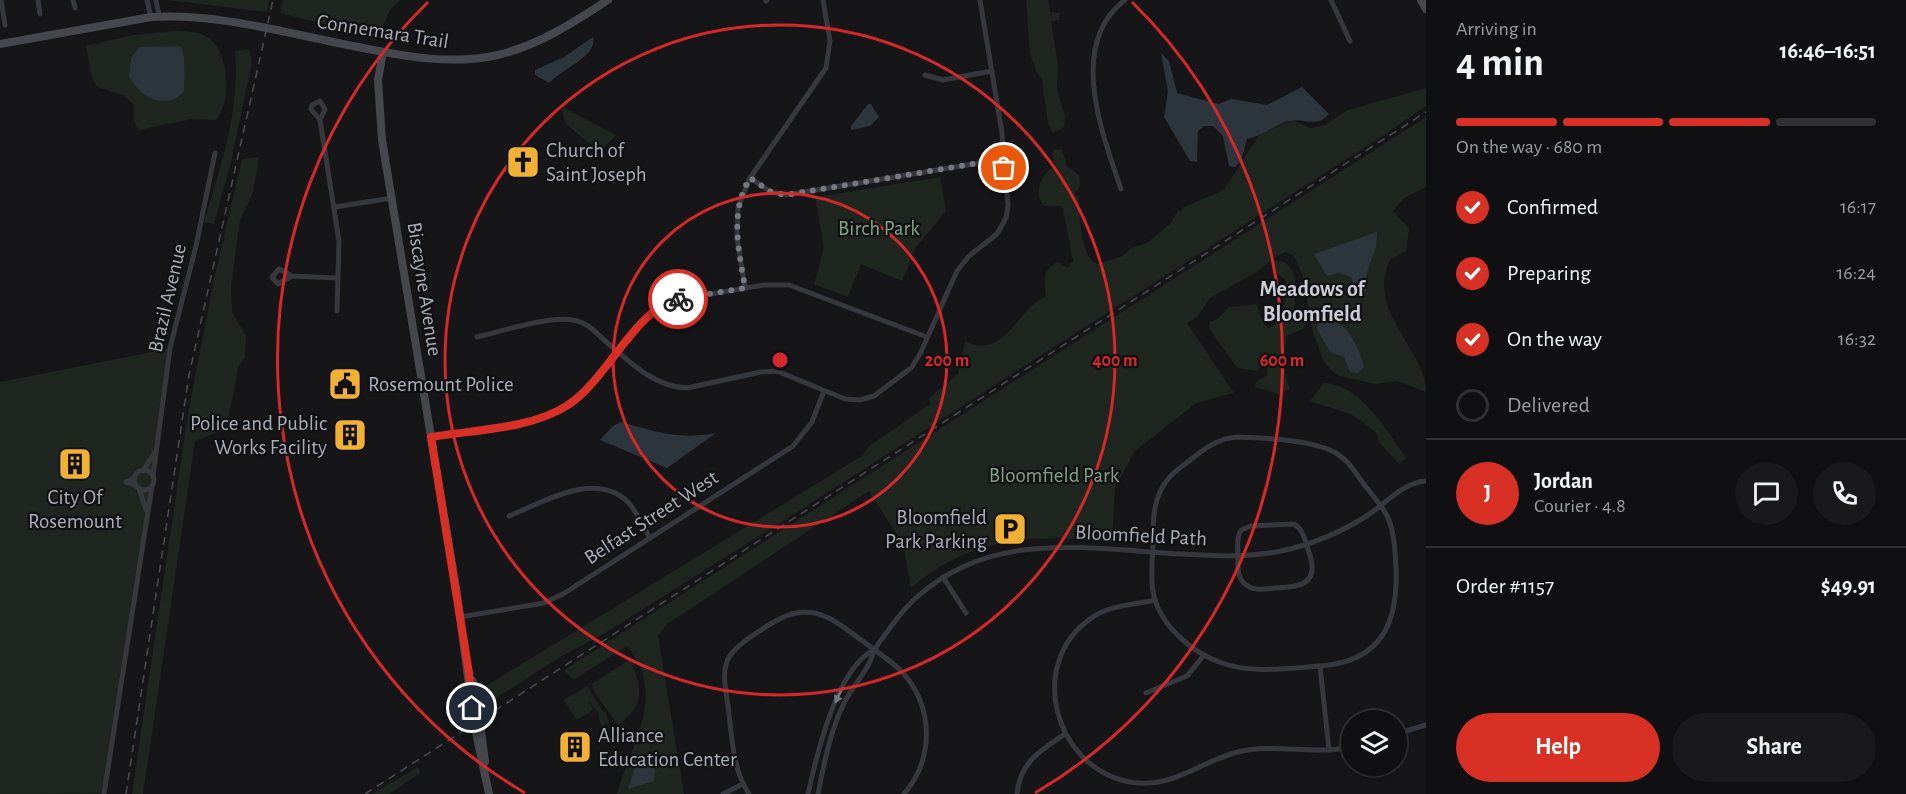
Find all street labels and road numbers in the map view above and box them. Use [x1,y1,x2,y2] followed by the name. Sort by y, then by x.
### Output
[315,11,450,52] street label: Connemara Trail
[404,220,445,358] street label: Biscayne Avenue
[145,242,190,355] street label: Brazil Avenue
[581,466,722,568] street label: Belfast Street West
[1074,522,1207,549] street label: Bloomfield Path

